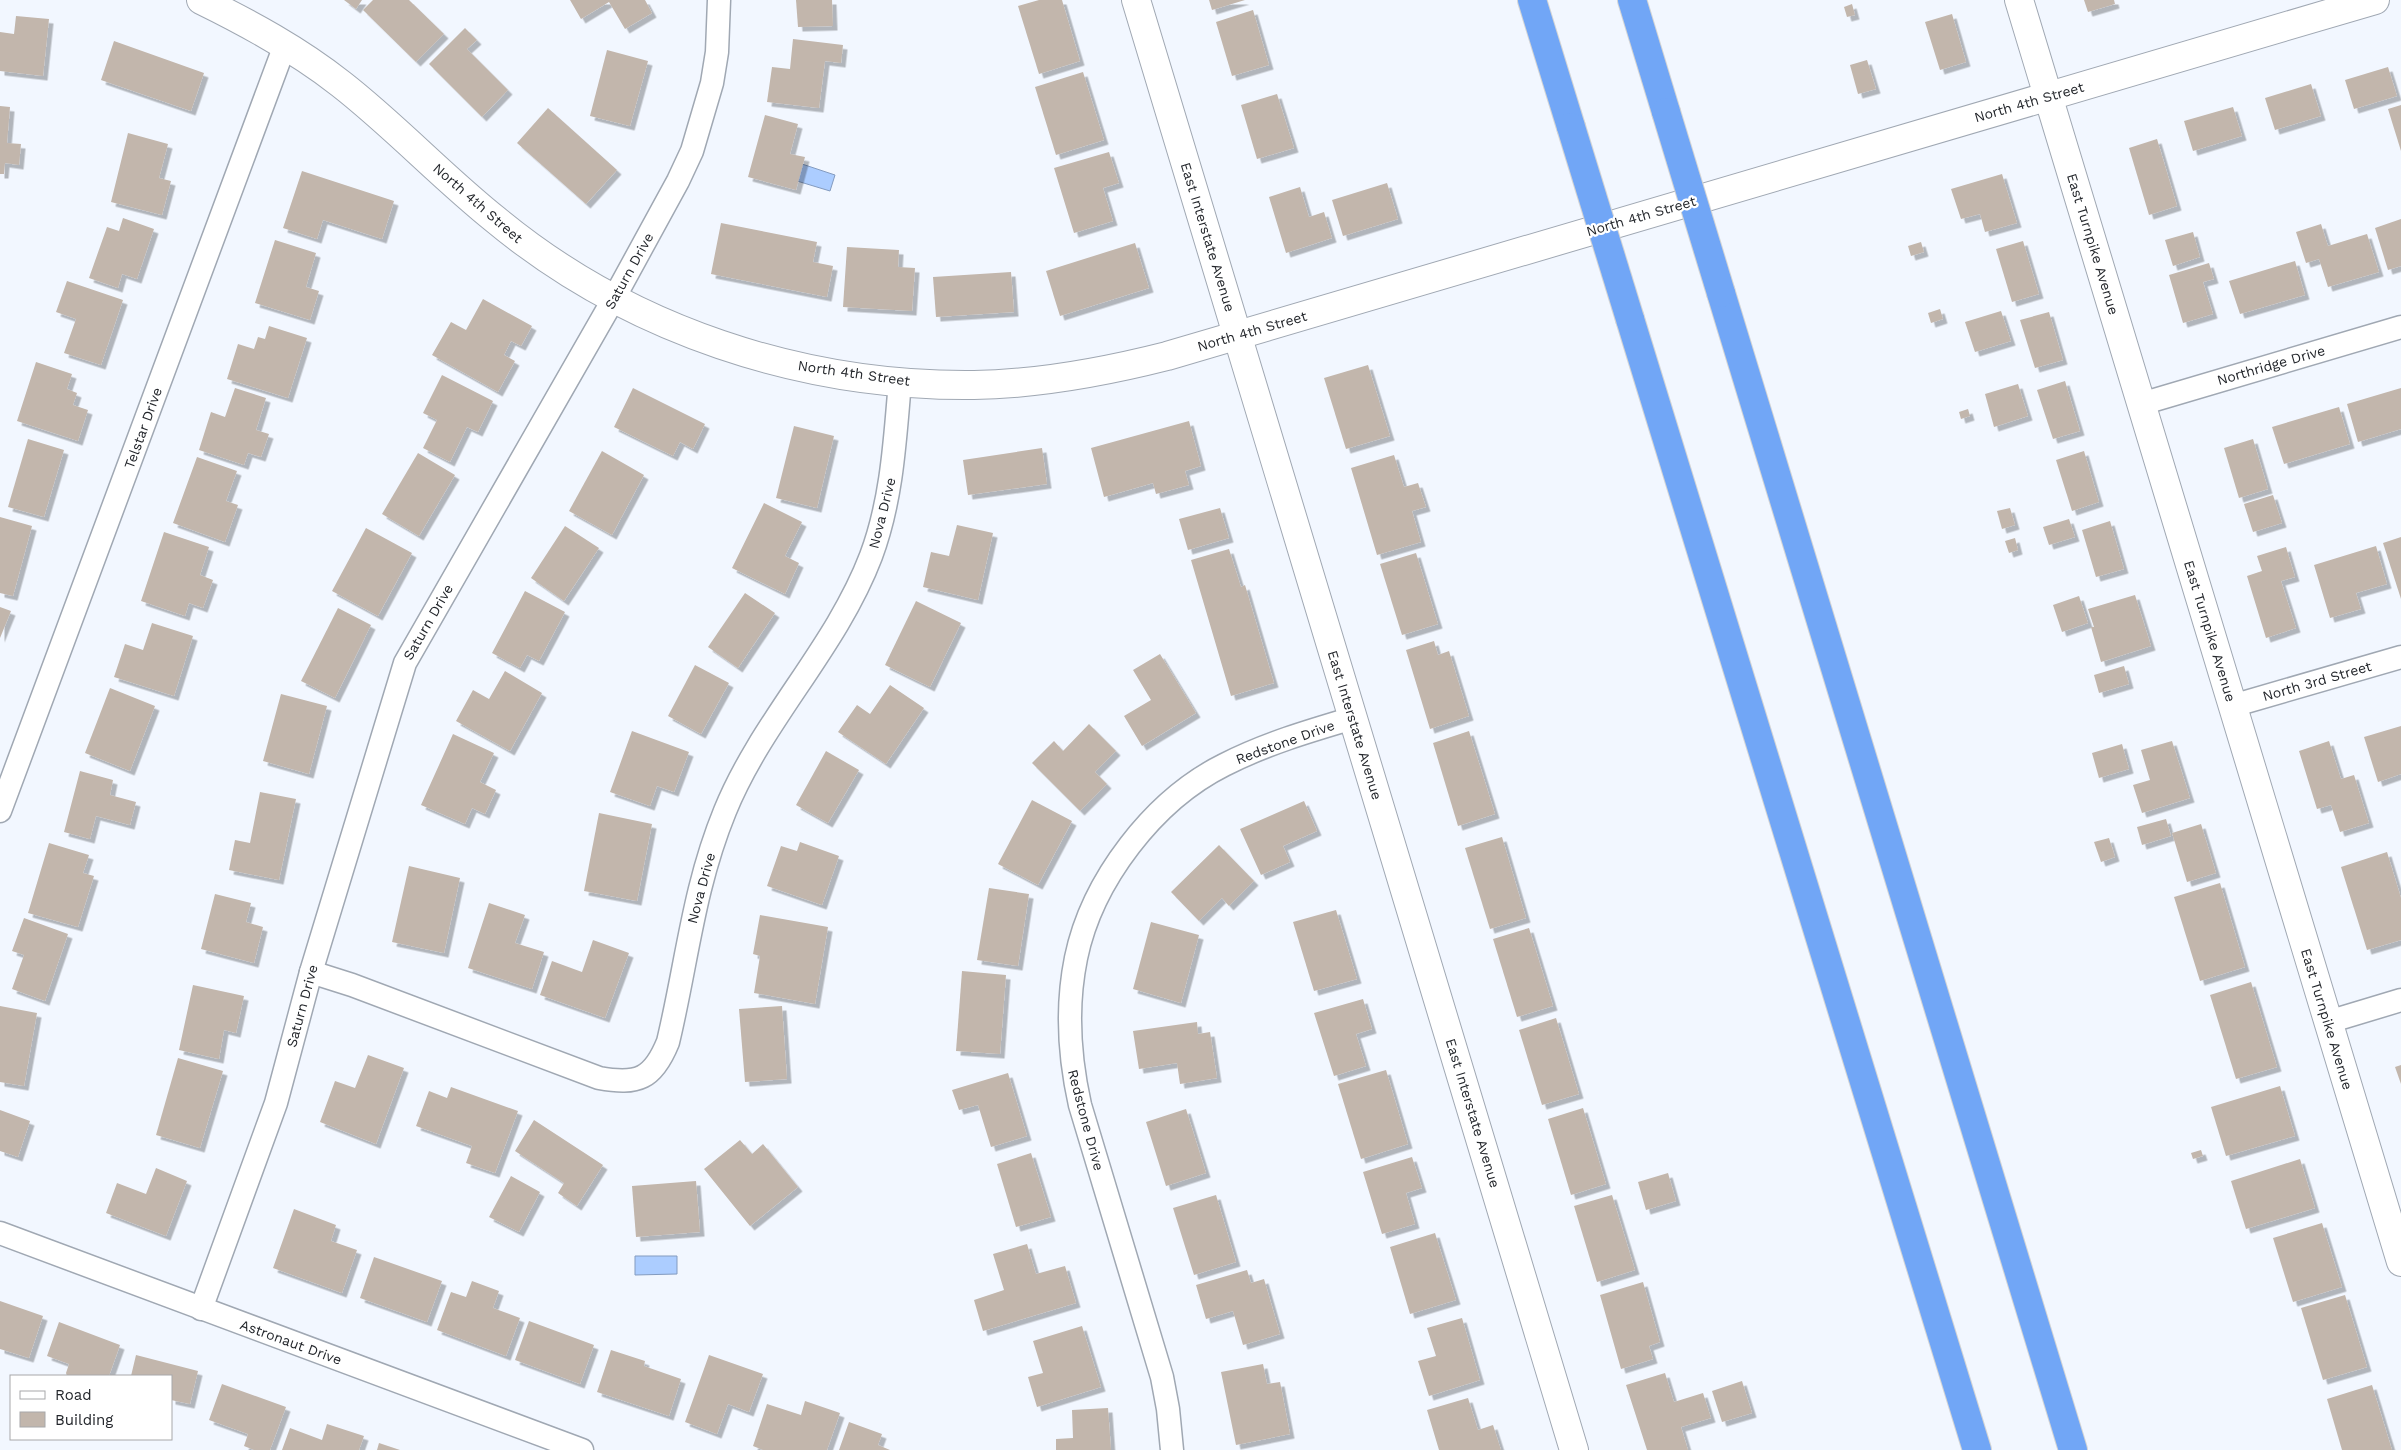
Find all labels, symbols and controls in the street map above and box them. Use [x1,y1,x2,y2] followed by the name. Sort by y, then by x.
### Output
[1972,79,2086,125] street label: North 4th Street
[430,160,526,246] street label: North 4th Street
[1178,160,1238,314] street label: East Interstate Avenue
[2064,171,2122,317] street label: East Turnpike Avenue
[1584,193,1698,239] street label: North 4th Street
[601,230,657,312] street label: Saturn Drive
[1195,308,1309,354] street label: North 4th Street
[2215,342,2327,388] street label: Northridge Drive
[797,357,911,389] street label: North 4th Street
[121,385,165,471] street label: Telstar Drive
[865,476,899,550] street label: Nova Drive
[2181,558,2239,704] street label: East Turnpike Avenue
[400,581,456,663] street label: Saturn Drive
[1325,648,1385,802] street label: East Interstate Avenue
[2261,658,2373,704] street label: North 3rd Street
[1233,717,1337,767] street label: Redstone Drive
[684,851,718,925] street label: Nova Drive
[2298,946,2356,1092] street label: East Turnpike Avenue
[283,963,321,1049] street label: Saturn Drive
[1443,1036,1503,1190] street label: East Interstate Avenue
[1065,1068,1107,1172] street label: Redstone Drive
[238,1316,344,1368] street label: Astronaut Drive
[10,1375,172,1440] legend
[55,1386,92,1404] text: Road
[55,1411,113,1429] text: Building

